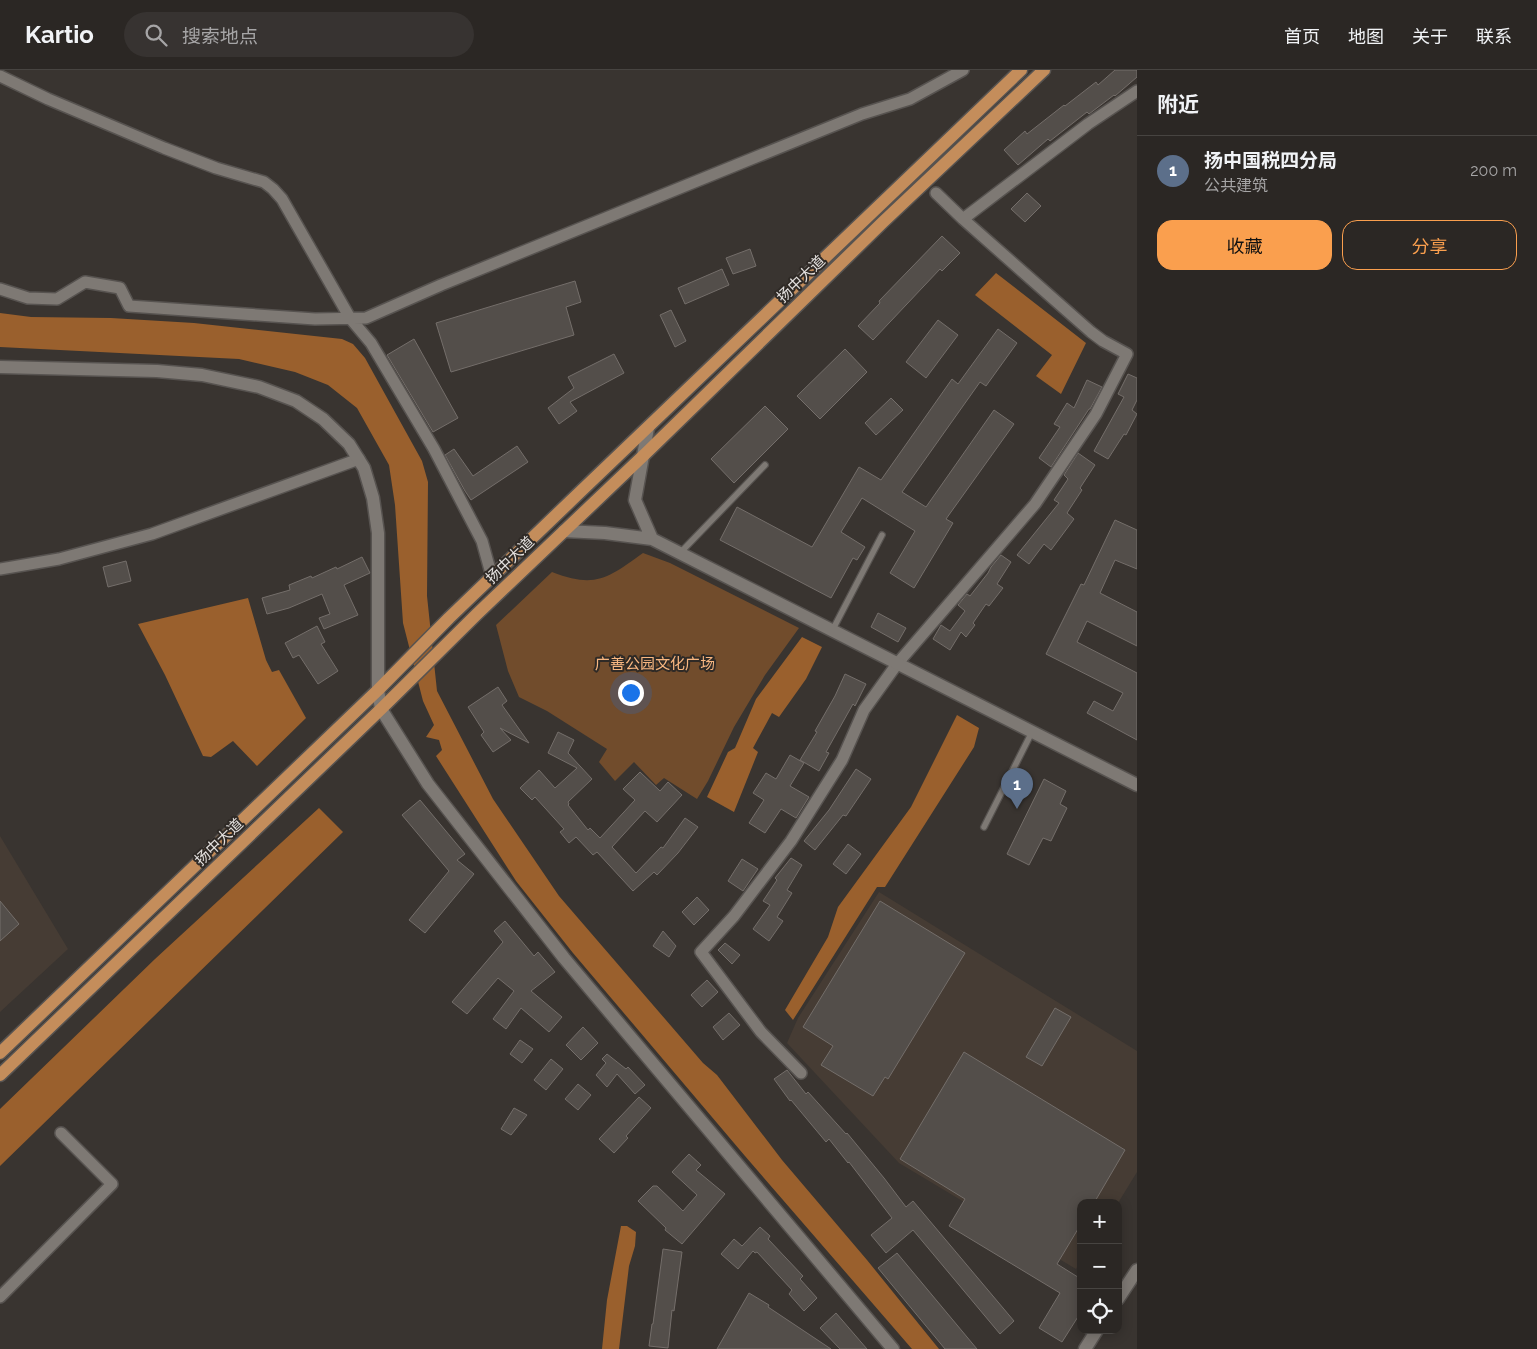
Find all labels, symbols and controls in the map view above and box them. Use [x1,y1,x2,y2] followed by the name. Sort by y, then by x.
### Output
[124,12,474,57] search box
[25,20,94,49] text: Kartio
[142,21,170,49] icon: search
[182,25,258,47] text: 搜索地点
[1284,26,1320,47] text: 首页
[1348,26,1384,47] text: 地图
[1412,26,1448,47] text: 关于
[1476,26,1512,47] text: 联系
[1157,92,1199,117] text: 附近
[1204,149,1337,171] text: 扬中国税四分局
[1169,161,1177,180] text: 1
[1470,161,1517,180] text: 200 m
[1204,176,1268,195] text: 公共建筑
[1157,220,1332,270] button: 收藏
[1342,220,1517,270] button: 分享
[773,252,829,306] street label: 扬中大道
[482,533,538,587] street label: 扬中大道
[595,655,715,673] park label: 广善公园文化广场
[618,680,644,706] your location
[1001,768,1033,809] pin: 1
[191,815,247,869] street label: 扬中大道
[1077,1199,1122,1334] map controls
[1077,1199,1122,1244] button: +
[1077,1244,1122,1289] button: −
[1077,1289,1122,1334] button: locate

